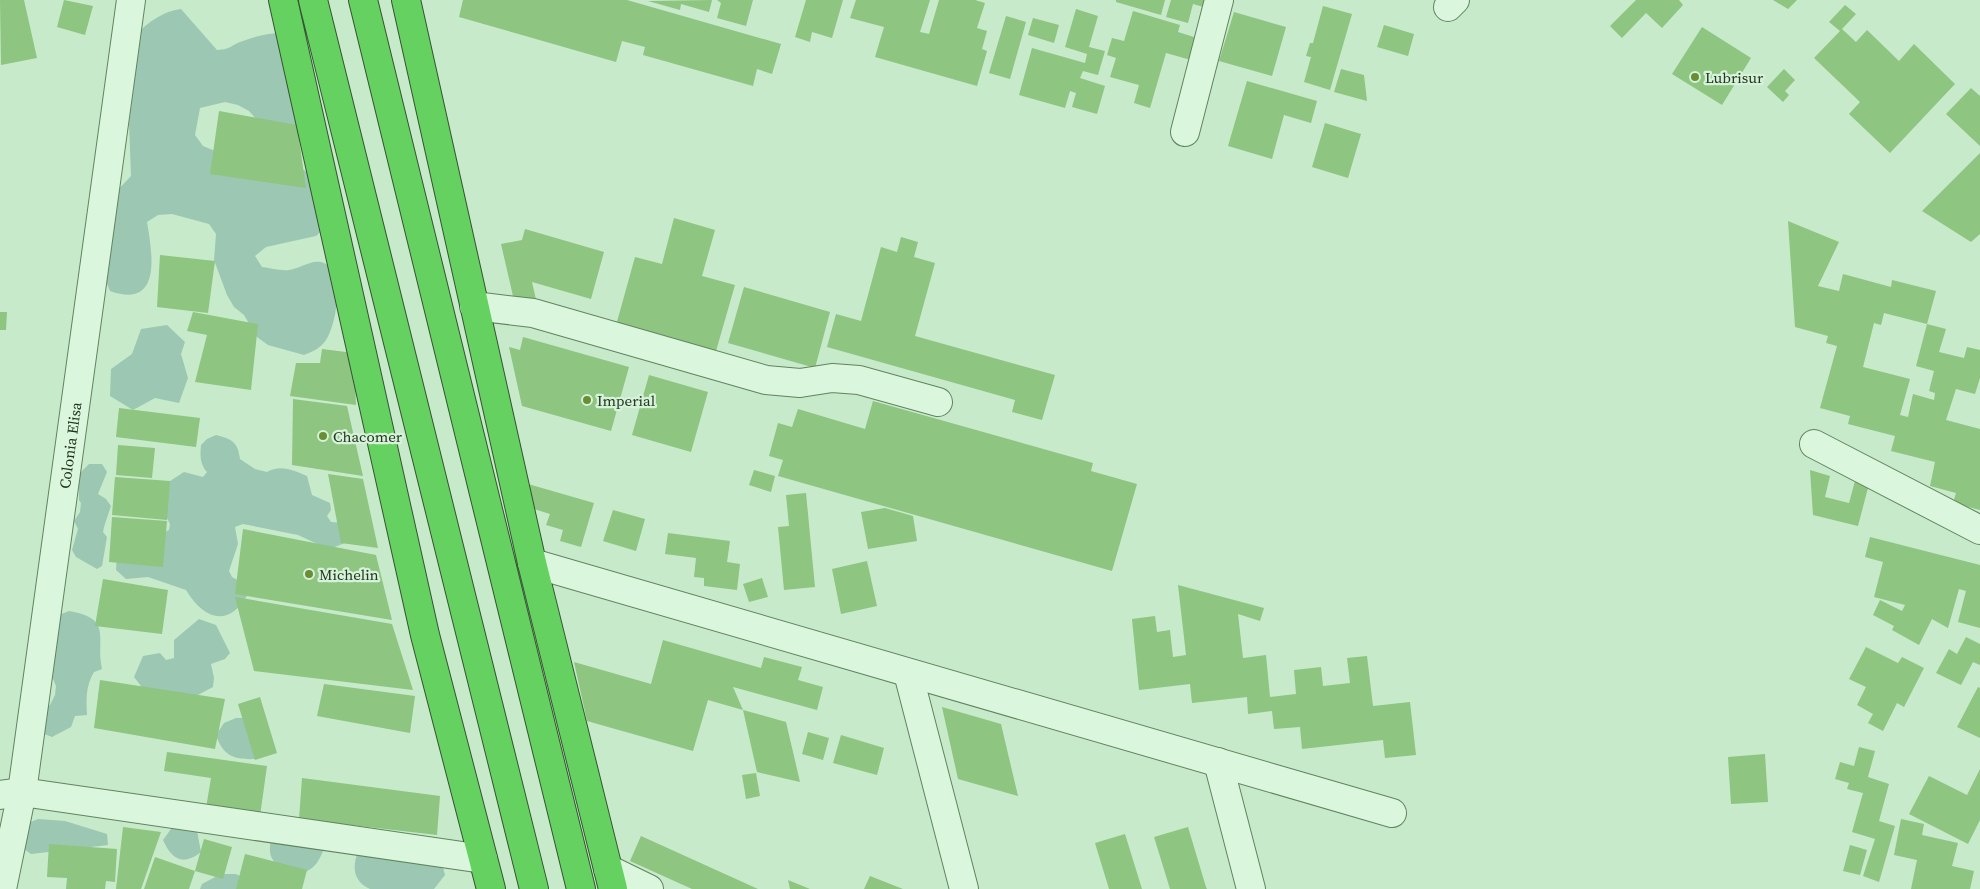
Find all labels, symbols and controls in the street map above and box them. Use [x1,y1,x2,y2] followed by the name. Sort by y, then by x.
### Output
[1705,67,1764,88] place label: Lubrisur
[1689,71,1701,83] marker: Lubrisur
[597,390,656,411] place label: Imperial
[581,394,593,406] marker: Imperial
[53,400,86,490] street label: Colonia Elisa
[333,426,403,447] place label: Chacomer
[317,430,329,442] marker: Chacomer
[319,564,379,585] place label: Michelin
[303,568,315,580] marker: Michelin

